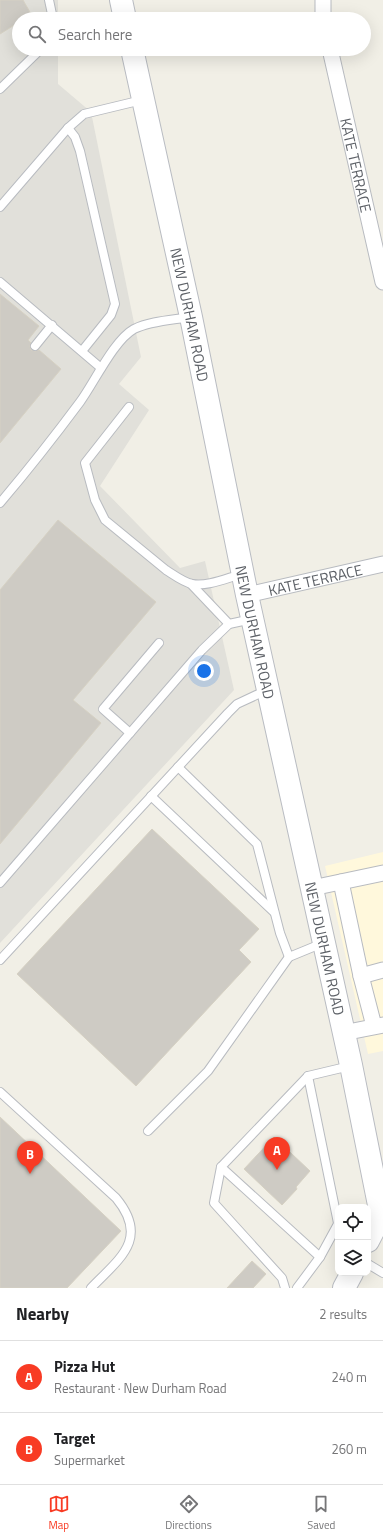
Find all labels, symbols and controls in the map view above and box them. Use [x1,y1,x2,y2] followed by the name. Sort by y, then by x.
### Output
[12,12,371,56] search box
[26,23,48,45] icon: search
[58,23,132,46] text: Search here
[335,116,378,214] street label: KATE TERRACE
[165,246,215,384] street label: NEW DURHAM ROAD
[266,558,365,601] street label: KATE TERRACE
[230,563,281,701] street label: NEW DURHAM ROAD
[194,661,214,681] your location
[299,879,351,1017] street label: NEW DURHAM ROAD
[264,1137,290,1170] pin: A
[17,1141,43,1174] pin: B
[335,1204,371,1276] map controls
[335,1204,371,1240] button: locate
[335,1240,371,1276] button: layers
[16,1301,69,1327] text: Nearby
[319,1304,367,1324] text: 2 results
[54,1355,115,1378] text: Pizza Hut
[25,1367,33,1387] text: A
[331,1367,367,1387] text: 240 m
[54,1378,227,1398] text: Restaurant · New Durham Road
[54,1427,95,1450] text: Target
[25,1439,33,1459] text: B
[331,1439,367,1459] text: 260 m
[54,1450,125,1470] text: Supermarket
[48,1493,70,1533] tab: Map
[165,1493,212,1533] tab: Directions
[307,1493,335,1533] tab: Saved

